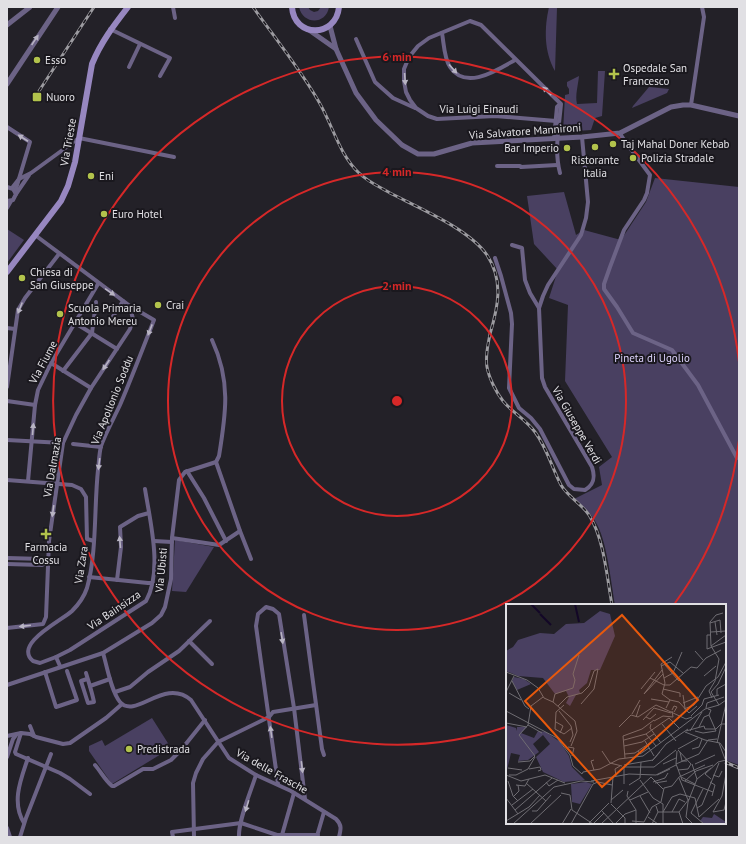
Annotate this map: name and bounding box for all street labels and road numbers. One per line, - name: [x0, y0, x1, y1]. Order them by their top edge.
- street label: Via Luigi Einaudi: [439, 102, 518, 116]
- street label: Via Trieste: [57, 117, 79, 168]
- street label: Via Salvatore Mannironi: [467, 120, 582, 142]
- street label: Via Fiume: [25, 338, 60, 387]
- street label: Via Apollonio Soddu: [87, 353, 136, 448]
- street label: Via Giuseppe Verdi: [549, 383, 605, 466]
- street label: Via Dalmazia: [40, 436, 64, 499]
- street label: Via Zara: [71, 545, 91, 586]
- street label: Via Ubisti: [152, 547, 170, 594]
- street label: Via Bainsizza: [84, 587, 143, 634]
- street label: Via delle Frasche: [233, 745, 311, 797]

